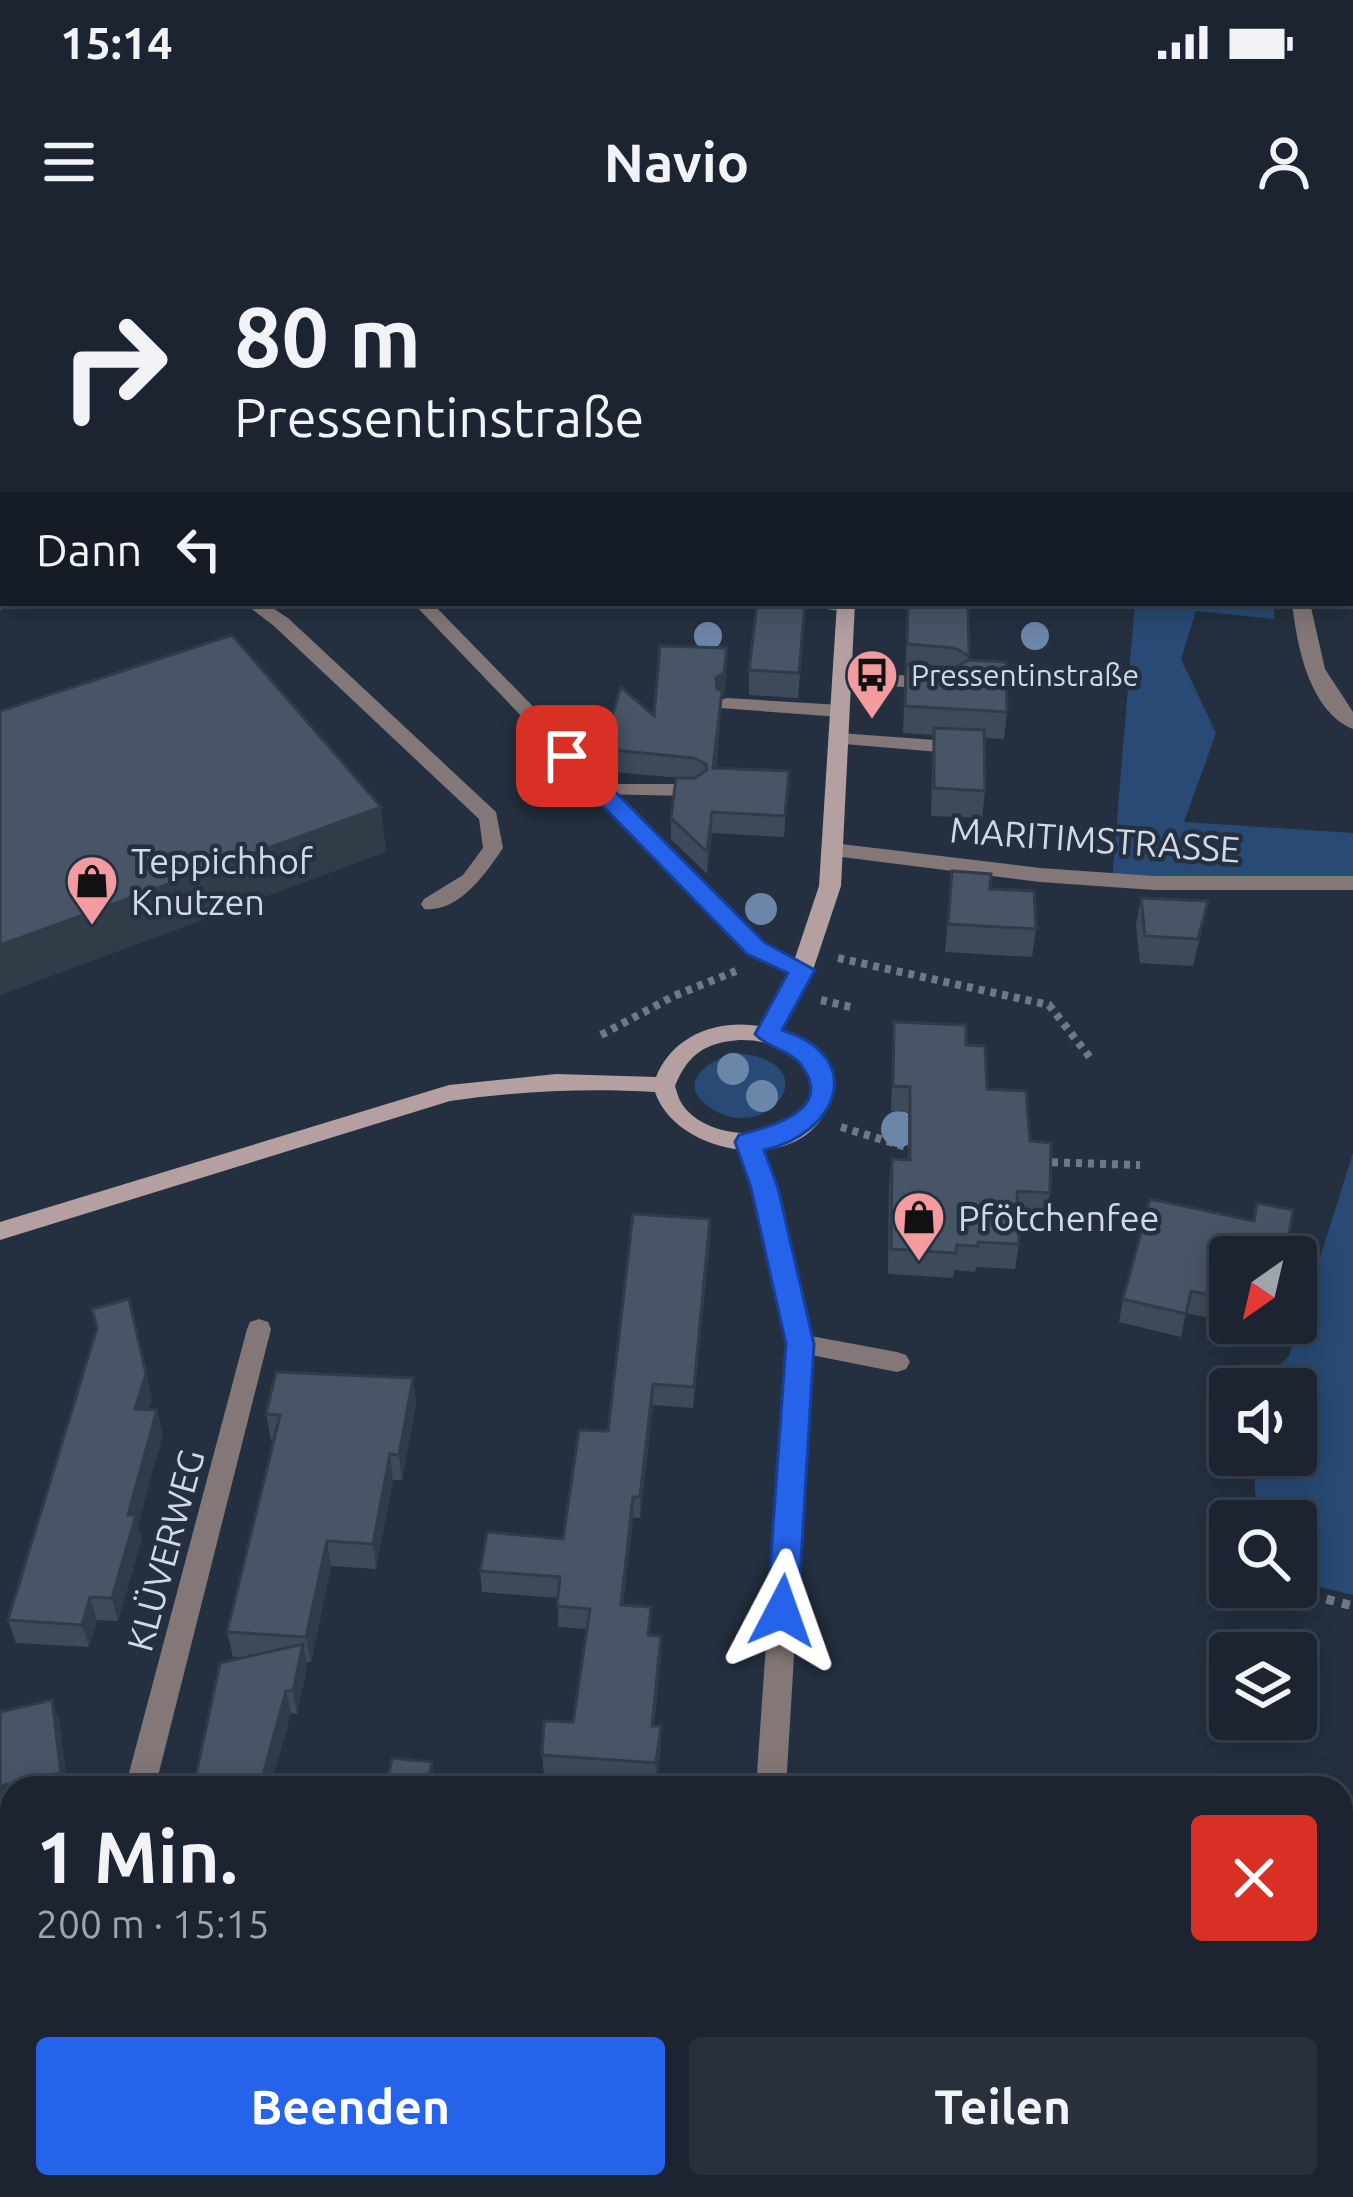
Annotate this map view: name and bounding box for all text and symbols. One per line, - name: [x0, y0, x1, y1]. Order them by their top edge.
- text: 15:14: [60, 17, 173, 68]
- icon: menu: [36, 129, 102, 195]
- icon: person: [1251, 129, 1317, 195]
- text: Navio: [604, 132, 749, 192]
- icon: right: [36, 288, 192, 444]
- text: 80 m: [234, 289, 421, 383]
- text: Pressentinstraße: [234, 387, 644, 447]
- icon: left: [166, 516, 232, 582]
- text: Dann: [36, 524, 142, 575]
- bus stop icon: Pressentinstraße: [844, 647, 900, 721]
- place label: Pressentinstraße: [911, 658, 1139, 692]
- pin: [516, 705, 618, 807]
- icon: arrive: [534, 723, 600, 789]
- street label: MARITIMSTRASSE: [948, 808, 1242, 870]
- place label: Teppichhof Knutzen: [131, 840, 313, 922]
- shop icon: Teppichhof Knutzen: [64, 853, 120, 927]
- shop icon: Pfötchenfee: [891, 1189, 947, 1263]
- place label: Pfötchenfee: [958, 1197, 1160, 1238]
- north arrow: [1209, 1236, 1317, 1344]
- map controls: [1209, 1236, 1317, 1740]
- button: sound: [1209, 1368, 1317, 1476]
- street label: KLÜVERWEG: [118, 1445, 212, 1655]
- button: search: [1209, 1500, 1317, 1608]
- position arrow: [719, 1548, 845, 1674]
- button: layers: [1209, 1632, 1317, 1740]
- button: close: [1191, 1815, 1317, 1941]
- text: 1 Min.: [36, 1816, 238, 1897]
- text: 200 m · 15:15: [36, 1902, 270, 1945]
- button: Beenden: [36, 2037, 665, 2175]
- button: Teilen: [689, 2037, 1317, 2175]

